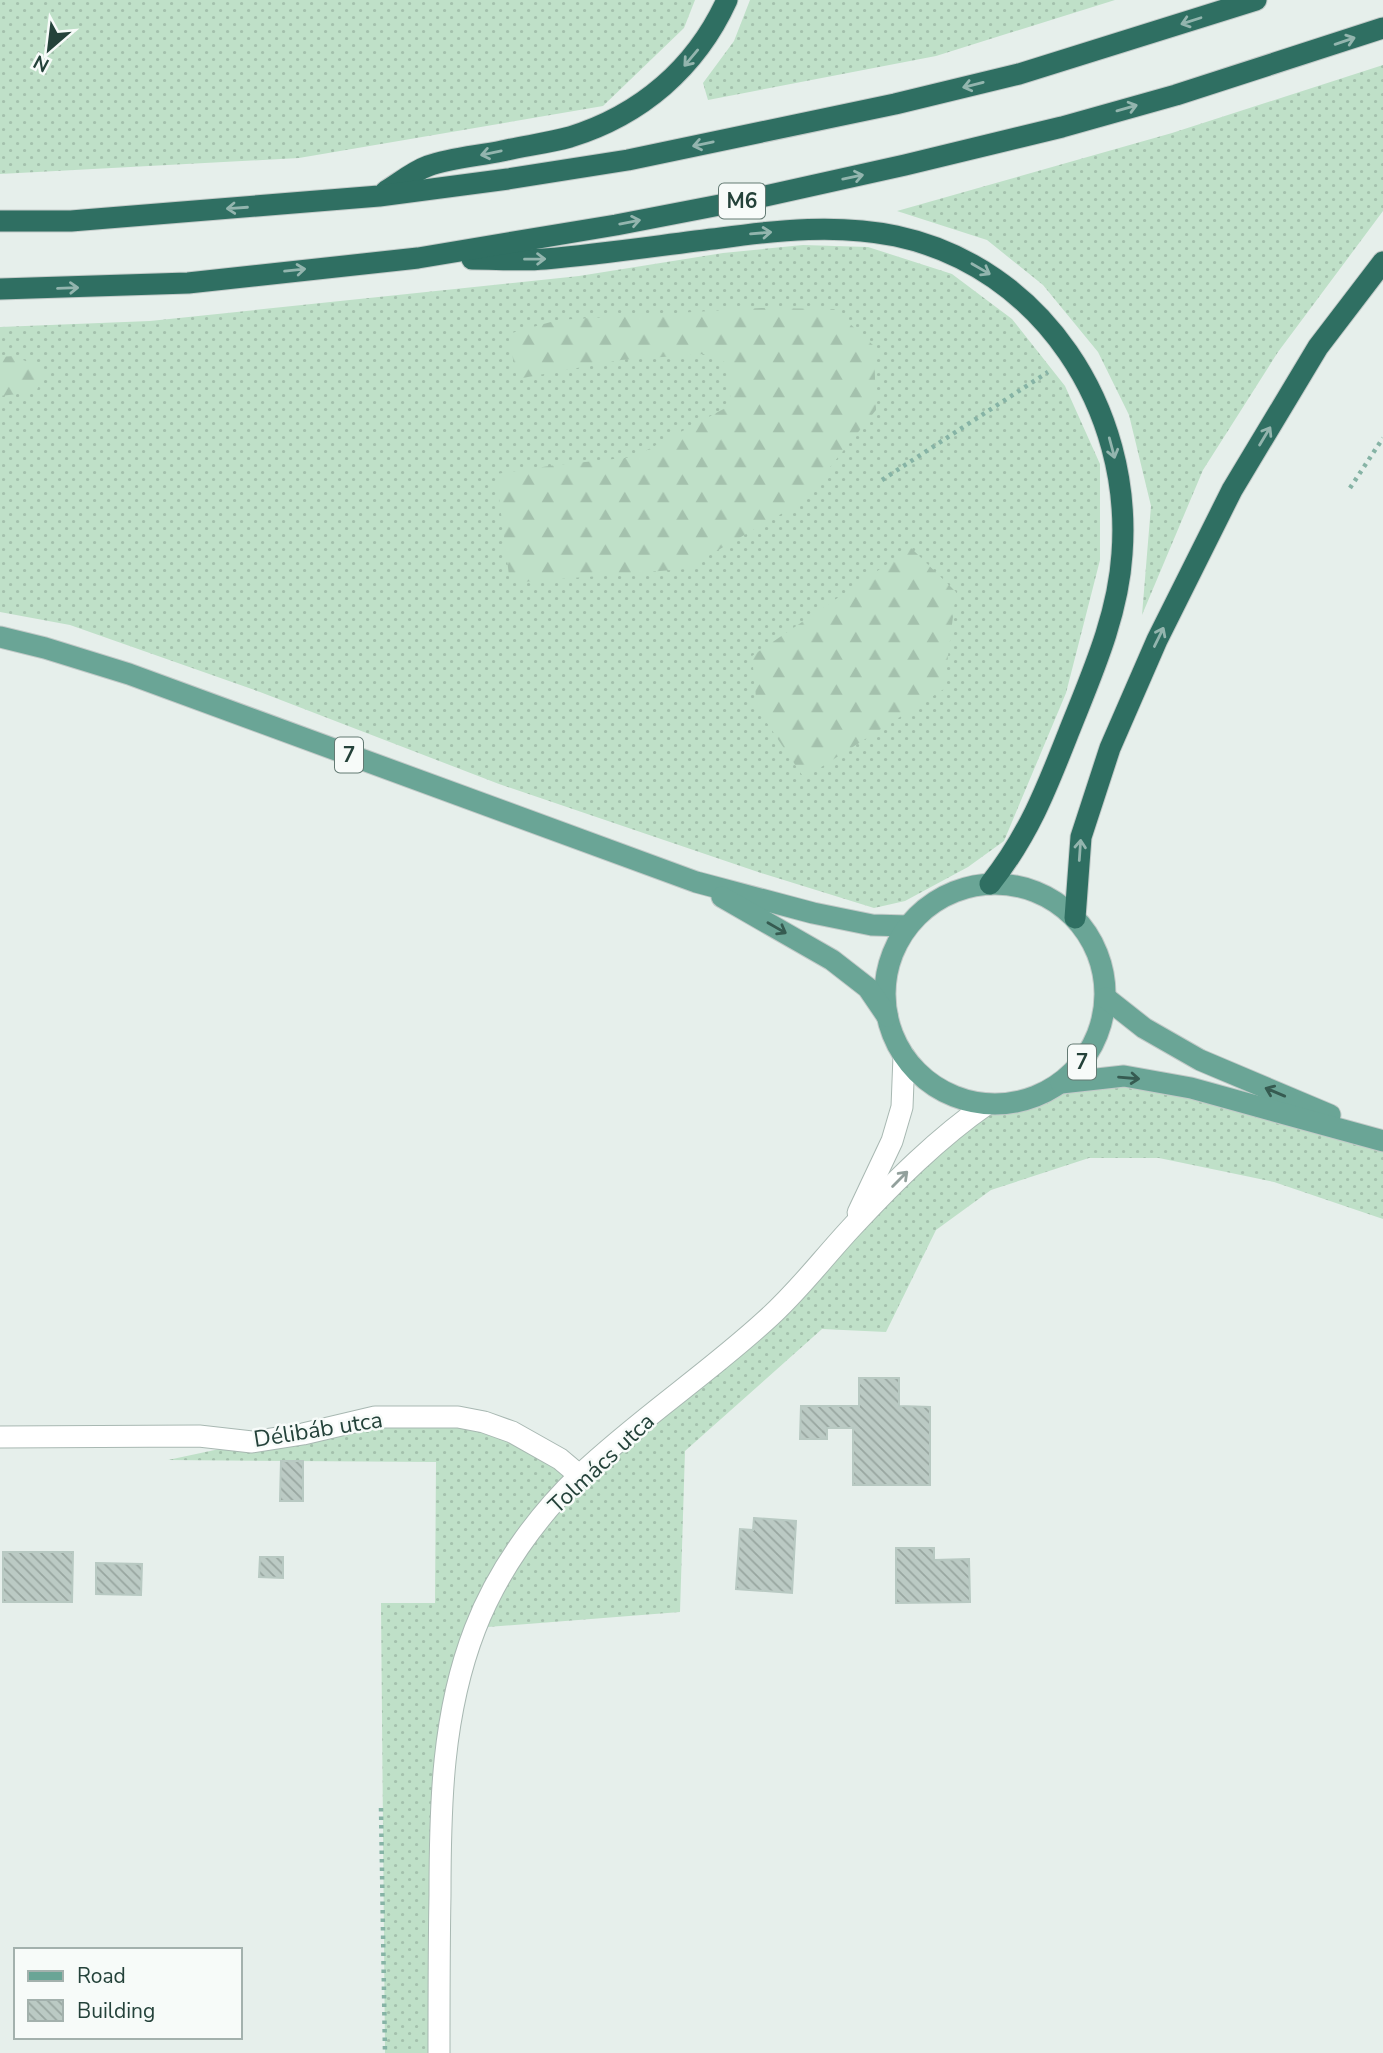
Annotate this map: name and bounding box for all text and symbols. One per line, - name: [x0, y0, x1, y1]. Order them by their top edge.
- north arrow: [14, 14, 84, 84]
- one-way arrow: [1181, 16, 1203, 28]
- one-way arrow: [1333, 34, 1355, 46]
- text: N: [29, 48, 54, 78]
- one-way arrow: [683, 48, 699, 66]
- one-way arrow: [962, 79, 985, 92]
- one-way arrow: [1116, 101, 1138, 114]
- one-way arrow: [692, 138, 715, 151]
- one-way arrow: [480, 147, 503, 161]
- one-way arrow: [841, 169, 864, 183]
- road number: M6: [719, 184, 765, 218]
- one-way arrow: [227, 202, 249, 215]
- one-way arrow: [618, 215, 641, 228]
- one-way arrow: [749, 226, 772, 239]
- one-way arrow: [523, 252, 546, 266]
- one-way arrow: [971, 262, 991, 276]
- one-way arrow: [283, 264, 306, 277]
- one-way arrow: [56, 281, 79, 294]
- one-way arrow: [1258, 426, 1272, 446]
- one-way arrow: [1106, 436, 1119, 459]
- one-way arrow: [1152, 627, 1166, 648]
- road number: 7: [335, 738, 363, 772]
- one-way arrow: [1074, 839, 1087, 861]
- one-way arrow: [766, 921, 786, 935]
- road number: 7: [1068, 1044, 1096, 1080]
- one-way arrow: [1117, 1072, 1140, 1085]
- one-way arrow: [1265, 1085, 1287, 1098]
- one-way arrow: [891, 1171, 908, 1188]
- street label: Délibáb utca: [251, 1404, 385, 1455]
- street label: Tolmács utca: [541, 1406, 661, 1521]
- legend: [14, 1948, 242, 2039]
- text: Road: [77, 1962, 126, 1990]
- text: Building: [77, 1997, 155, 2025]

